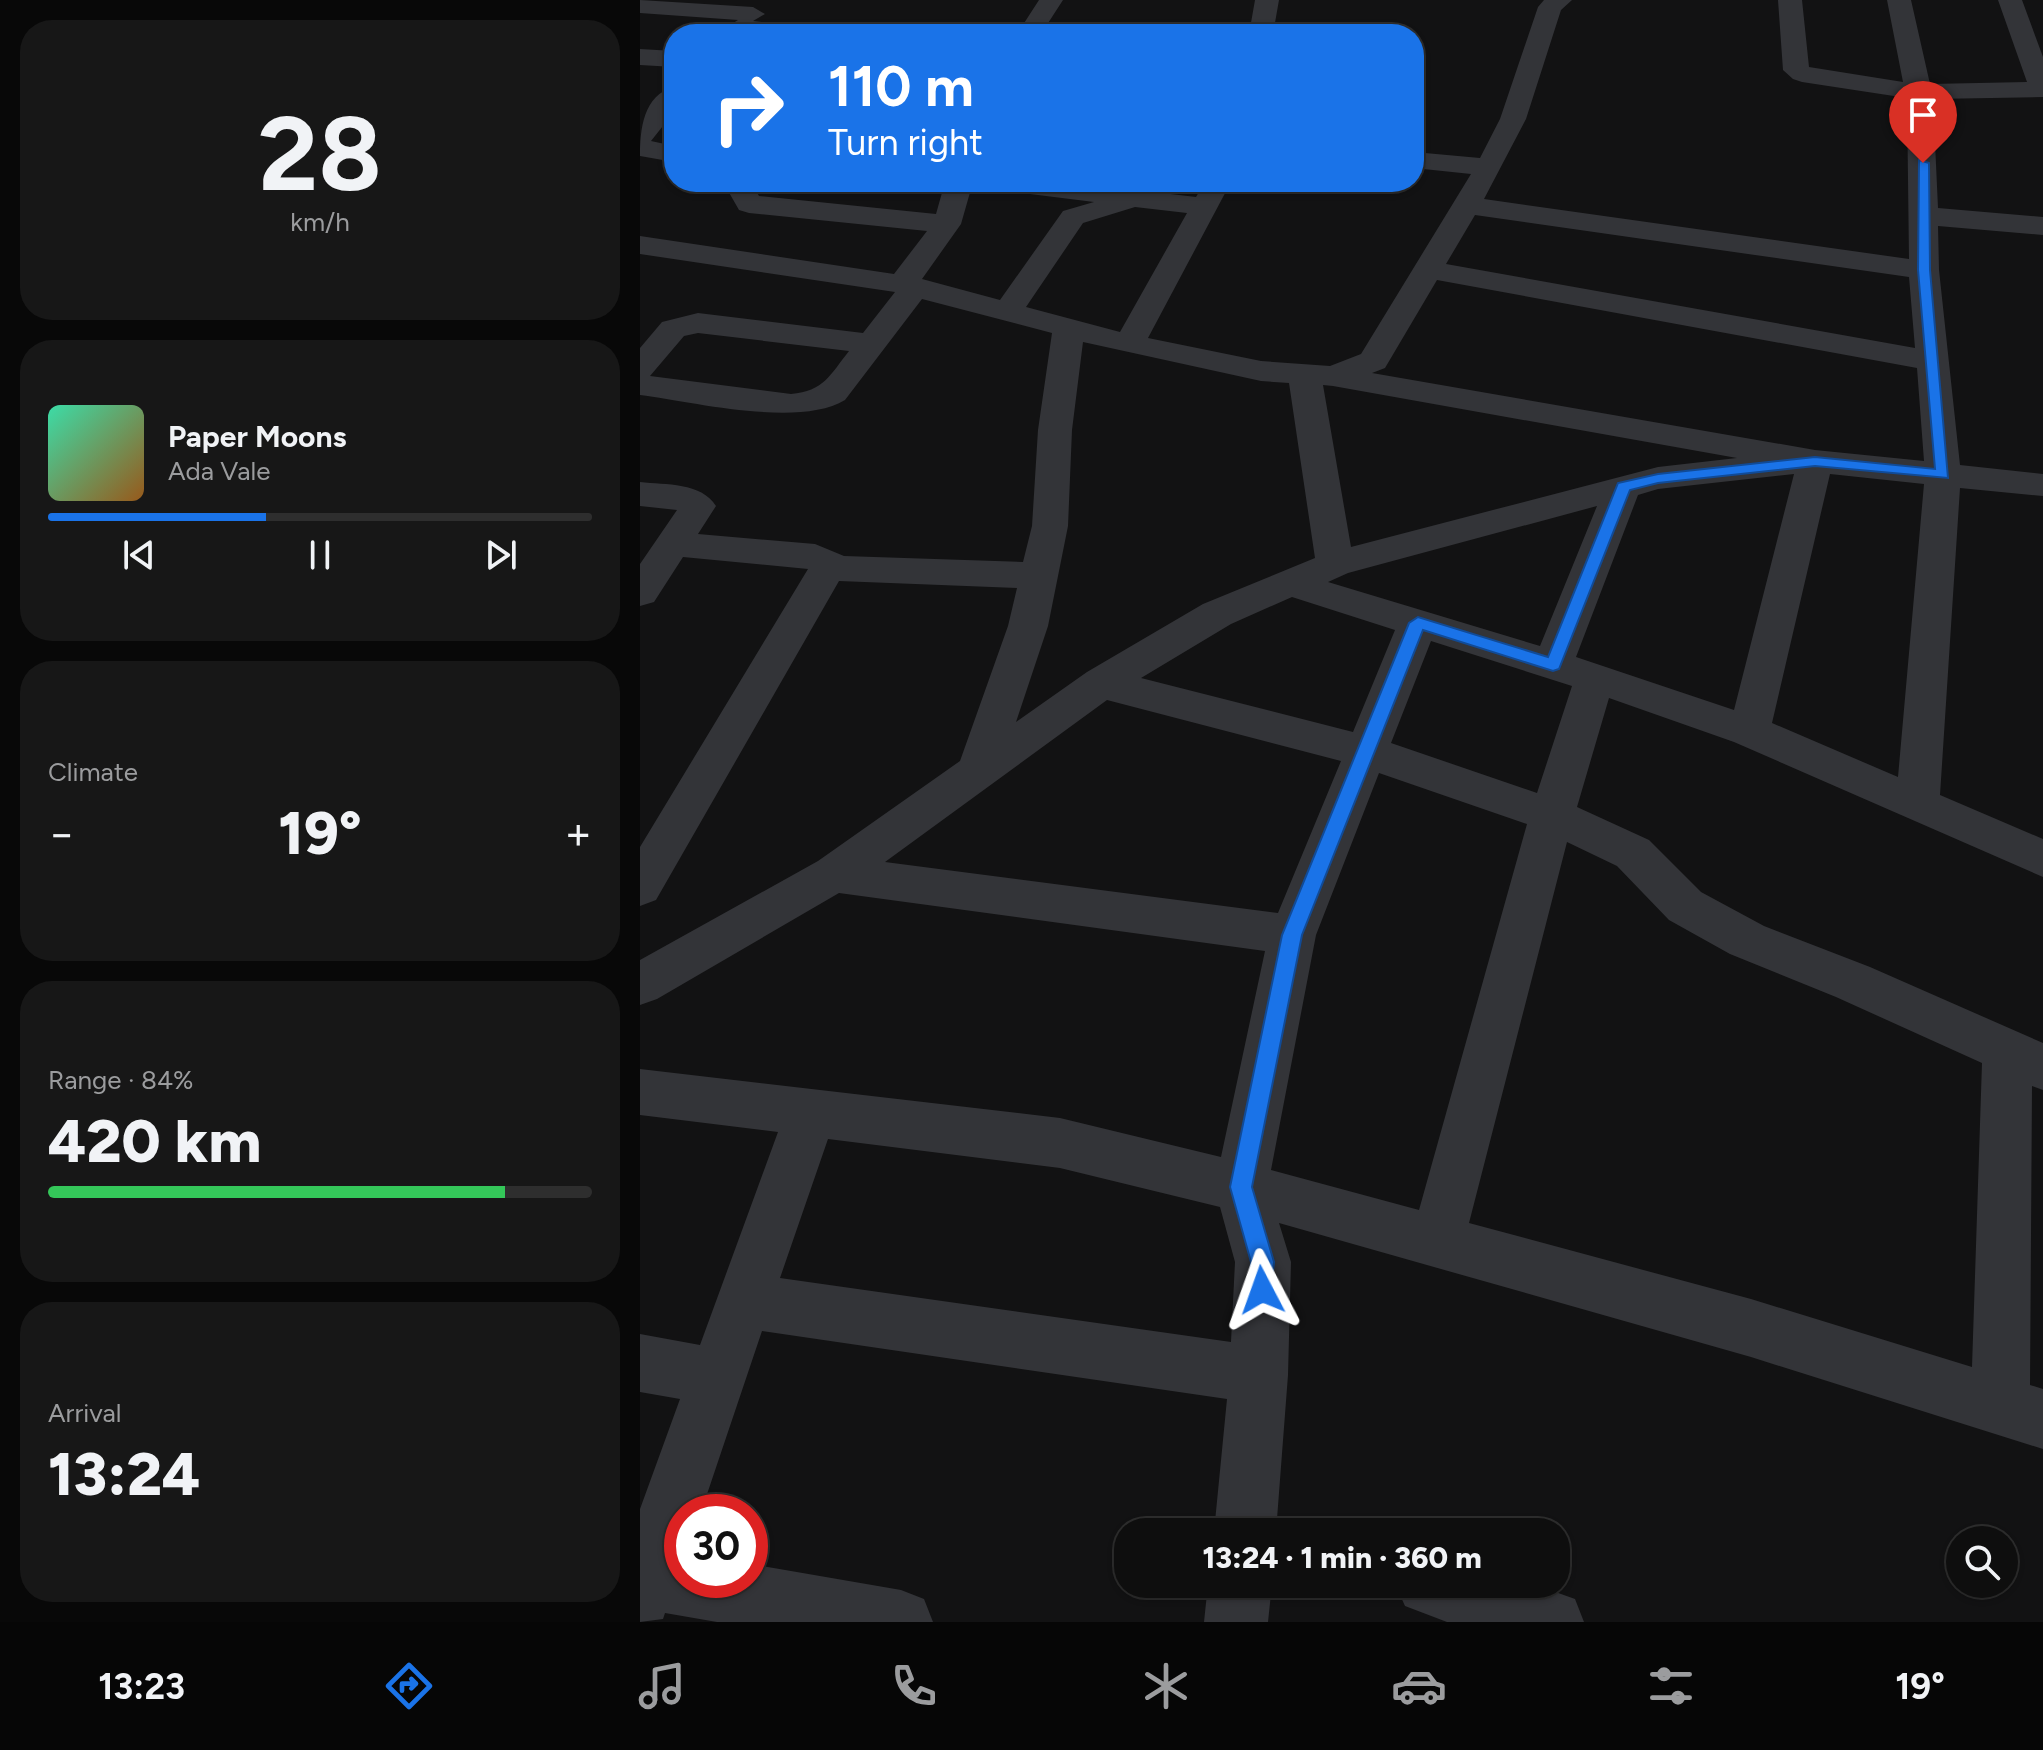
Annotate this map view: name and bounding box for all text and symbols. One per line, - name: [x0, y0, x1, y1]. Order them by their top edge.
- text: 110 m: [828, 53, 974, 120]
- icon: right: [696, 56, 800, 160]
- pin: [1889, 81, 1957, 163]
- text: 28: [258, 91, 382, 216]
- icon: arrive: [1901, 93, 1945, 137]
- text: Turn right: [828, 121, 983, 164]
- text: km/h: [290, 206, 350, 238]
- text: Paper Moons: [168, 418, 347, 455]
- text: Ada Vale: [168, 455, 271, 487]
- icon: previous: [117, 533, 161, 577]
- icon: pause: [298, 533, 342, 577]
- icon: next: [479, 533, 523, 577]
- text: Climate: [48, 756, 138, 788]
- text: 19°: [278, 797, 362, 869]
- text: −: [48, 807, 75, 860]
- text: +: [565, 807, 592, 860]
- text: Range · 84%: [48, 1064, 194, 1096]
- text: 420 km: [48, 1105, 261, 1177]
- position arrow: [1220, 1248, 1304, 1332]
- text: Arrival: [48, 1397, 121, 1429]
- text: 13:24: [48, 1438, 200, 1510]
- speed limit sign: 30: [664, 1494, 768, 1598]
- map controls: [1946, 1526, 2018, 1598]
- button: search: [1946, 1526, 2018, 1598]
- text: 13:24 · 1 min · 360 m: [1202, 1539, 1482, 1576]
- icon: directions: [381, 1658, 437, 1714]
- icon: music: [634, 1658, 690, 1714]
- icon: phone: [886, 1658, 942, 1714]
- icon: climate: [1138, 1658, 1194, 1714]
- icon: car: [1391, 1658, 1447, 1714]
- icon: filters: [1643, 1658, 1699, 1714]
- text: 13:23: [98, 1665, 185, 1708]
- text: 19°: [1895, 1665, 1945, 1708]

